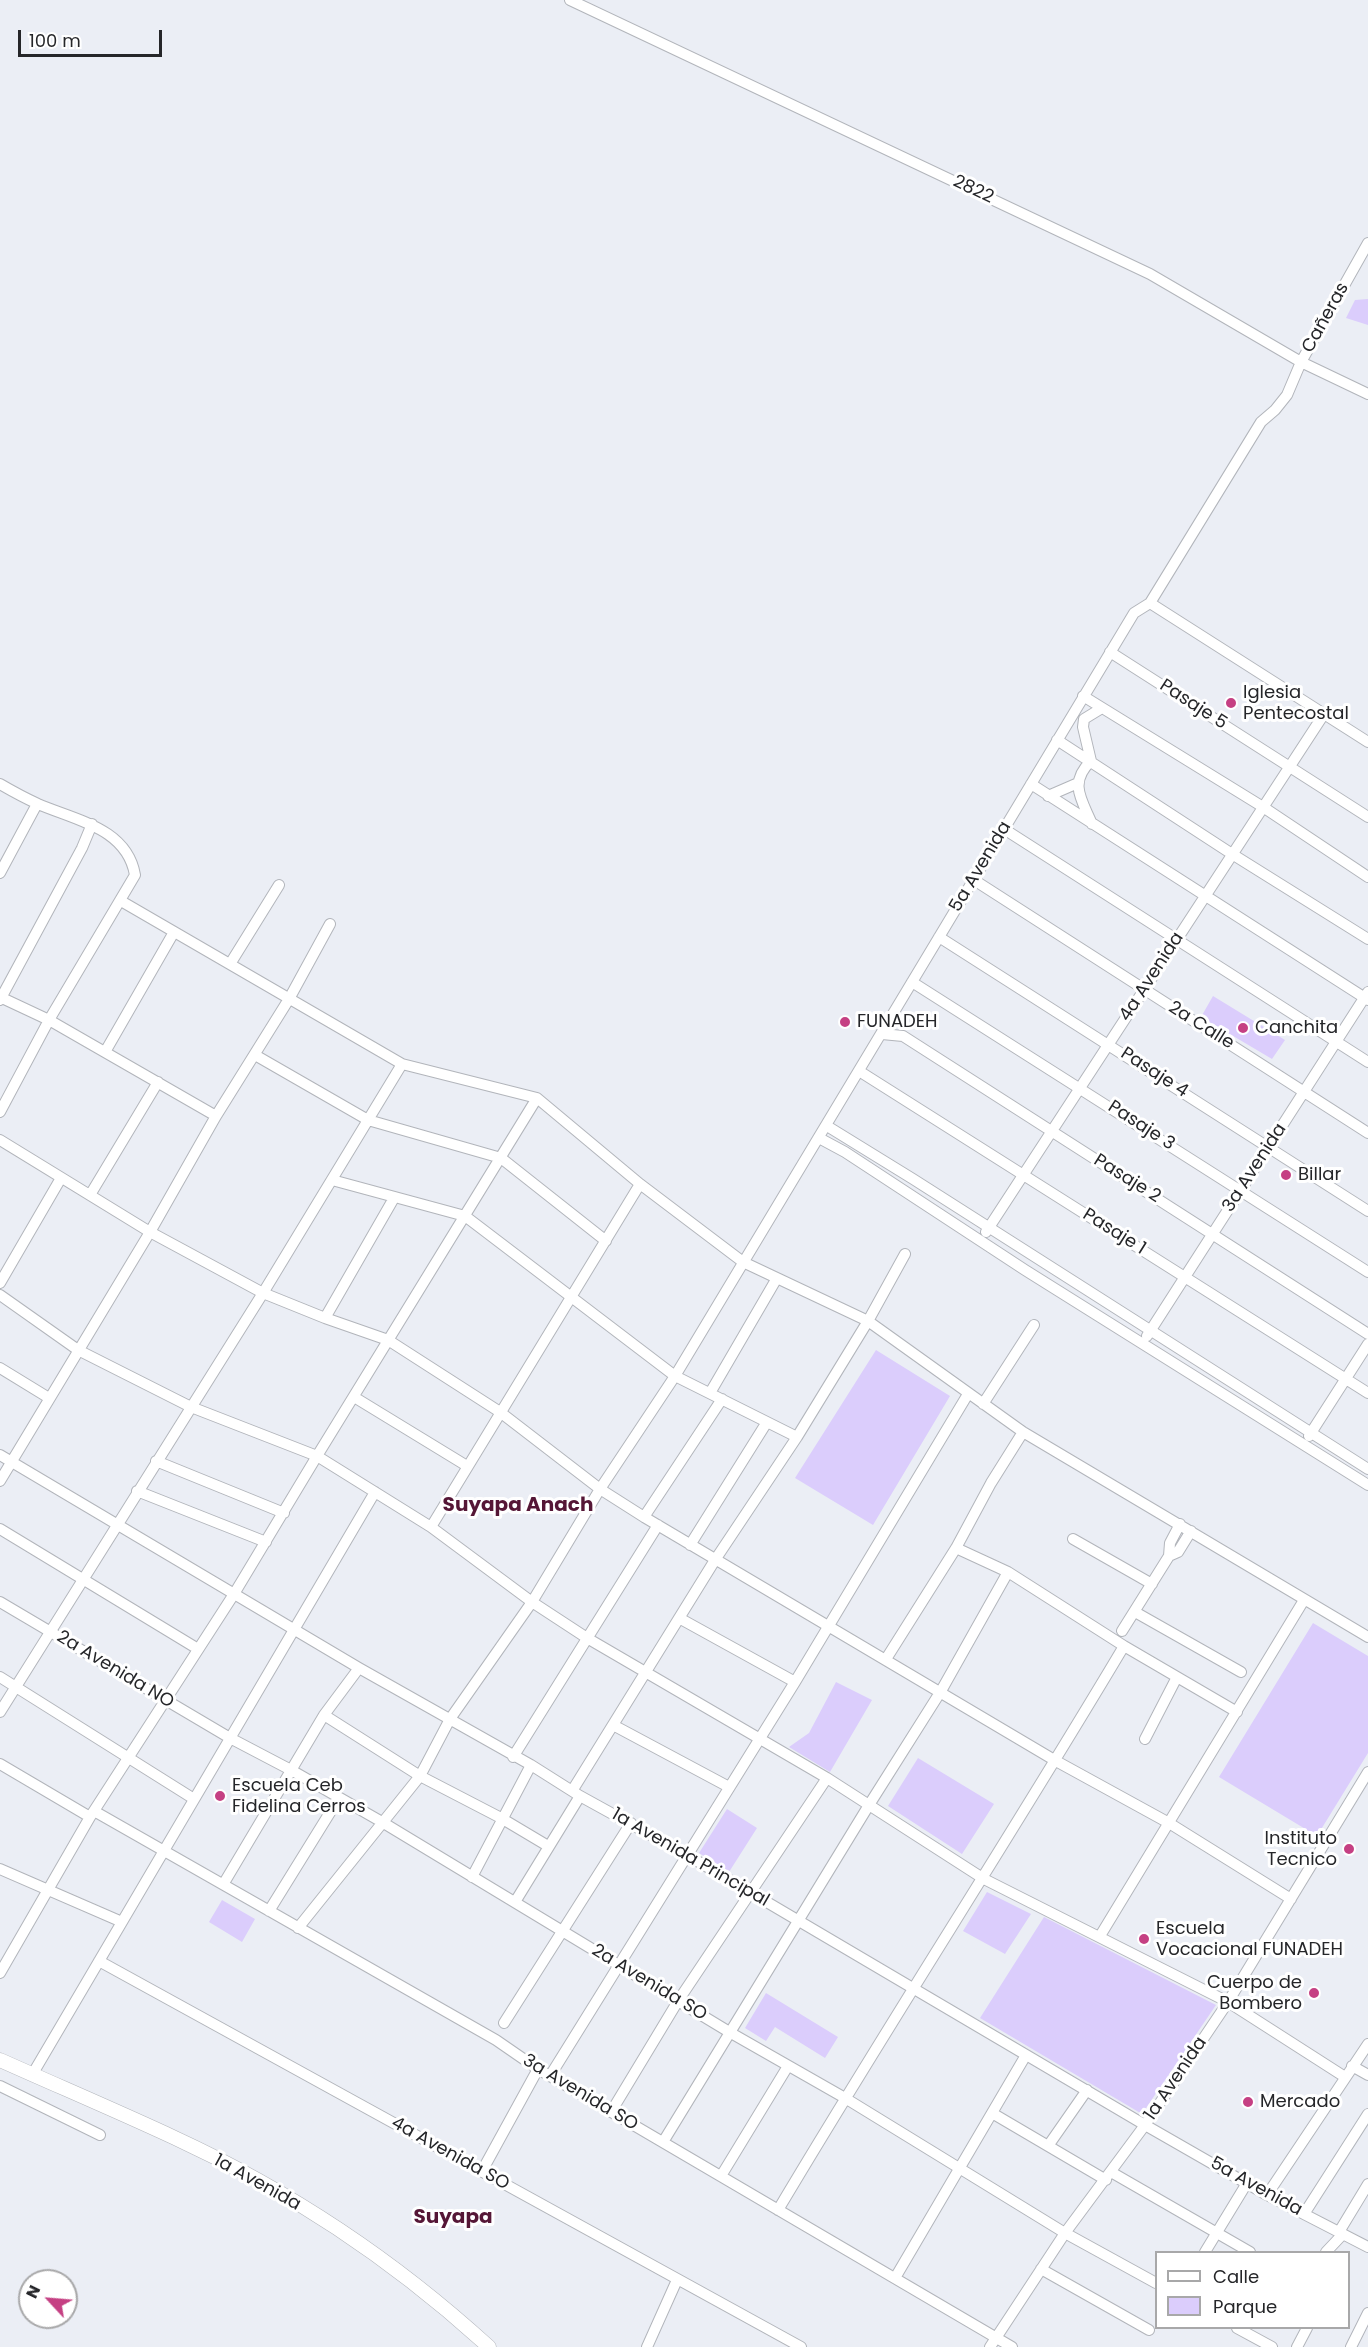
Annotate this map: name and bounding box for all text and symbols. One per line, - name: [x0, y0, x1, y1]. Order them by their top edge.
- scale bar: [21, 18, 165, 56]
- text: 100 m: [29, 28, 81, 53]
- street label: 2822: [949, 171, 997, 209]
- street label: Cañeras: [1298, 279, 1354, 357]
- street label: Pasaje 5: [1155, 675, 1231, 735]
- place label: Iglesia Pentecostal: [1243, 682, 1349, 724]
- marker: Iglesia Pentecostal: [1224, 696, 1238, 710]
- street label: 5a Avenida: [945, 818, 1017, 916]
- street label: 4a Avenida: [1115, 928, 1189, 1026]
- street label: 2a Calle: [1164, 997, 1238, 1055]
- place label: FUNADEH: [857, 1011, 937, 1033]
- marker: FUNADEH: [838, 1015, 852, 1029]
- place label: Canchita: [1255, 1017, 1338, 1039]
- marker: Canchita: [1236, 1021, 1250, 1035]
- street label: Pasaje 4: [1116, 1043, 1192, 1103]
- street label: Pasaje 3: [1104, 1096, 1178, 1156]
- street label: 3a Avenida: [1218, 1120, 1292, 1216]
- street label: Pasaje 2: [1090, 1150, 1164, 1208]
- place label: Billar: [1298, 1164, 1341, 1186]
- marker: Billar: [1279, 1168, 1293, 1182]
- street label: Pasaje 1: [1078, 1204, 1150, 1260]
- district label: Suyapa Anach: [443, 1494, 593, 1518]
- street label: 2a Avenida NO: [53, 1627, 177, 1713]
- place label: Escuela Ceb Fidelina Cerros: [232, 1775, 366, 1818]
- marker: Escuela Ceb Fidelina Cerros: [213, 1789, 227, 1803]
- street label: 1a Avenida Principal: [607, 1804, 773, 1912]
- place label: Instituto Tecnico: [1265, 1828, 1337, 1870]
- marker: Instituto Tecnico: [1342, 1842, 1356, 1856]
- place label: Escuela Vocacional FUNADEH: [1156, 1918, 1343, 1960]
- marker: Escuela Vocacional FUNADEH: [1137, 1932, 1151, 1946]
- street label: 2a Avenida SO: [587, 1940, 711, 2026]
- place label: Cuerpo de Bombero: [1207, 1972, 1302, 2014]
- marker: Cuerpo de Bombero: [1307, 1986, 1321, 2000]
- street label: 1a Avenida: [1140, 2033, 1212, 2125]
- street label: 3a Avenida SO: [518, 2050, 642, 2136]
- place label: Mercado: [1260, 2091, 1340, 2113]
- marker: Mercado: [1241, 2095, 1255, 2109]
- street label: 4a Avenida SO: [387, 2113, 513, 2195]
- street label: 1a Avenida: [210, 2150, 304, 2216]
- street label: 5a Avenida: [1206, 2153, 1306, 2221]
- district label: Suyapa: [413, 2206, 493, 2230]
- legend: [1155, 2251, 1350, 2329]
- text: Calle: [1213, 2264, 1259, 2289]
- north arrow: [18, 2269, 78, 2329]
- text: N: [20, 2281, 46, 2302]
- text: Parque: [1213, 2294, 1277, 2319]

